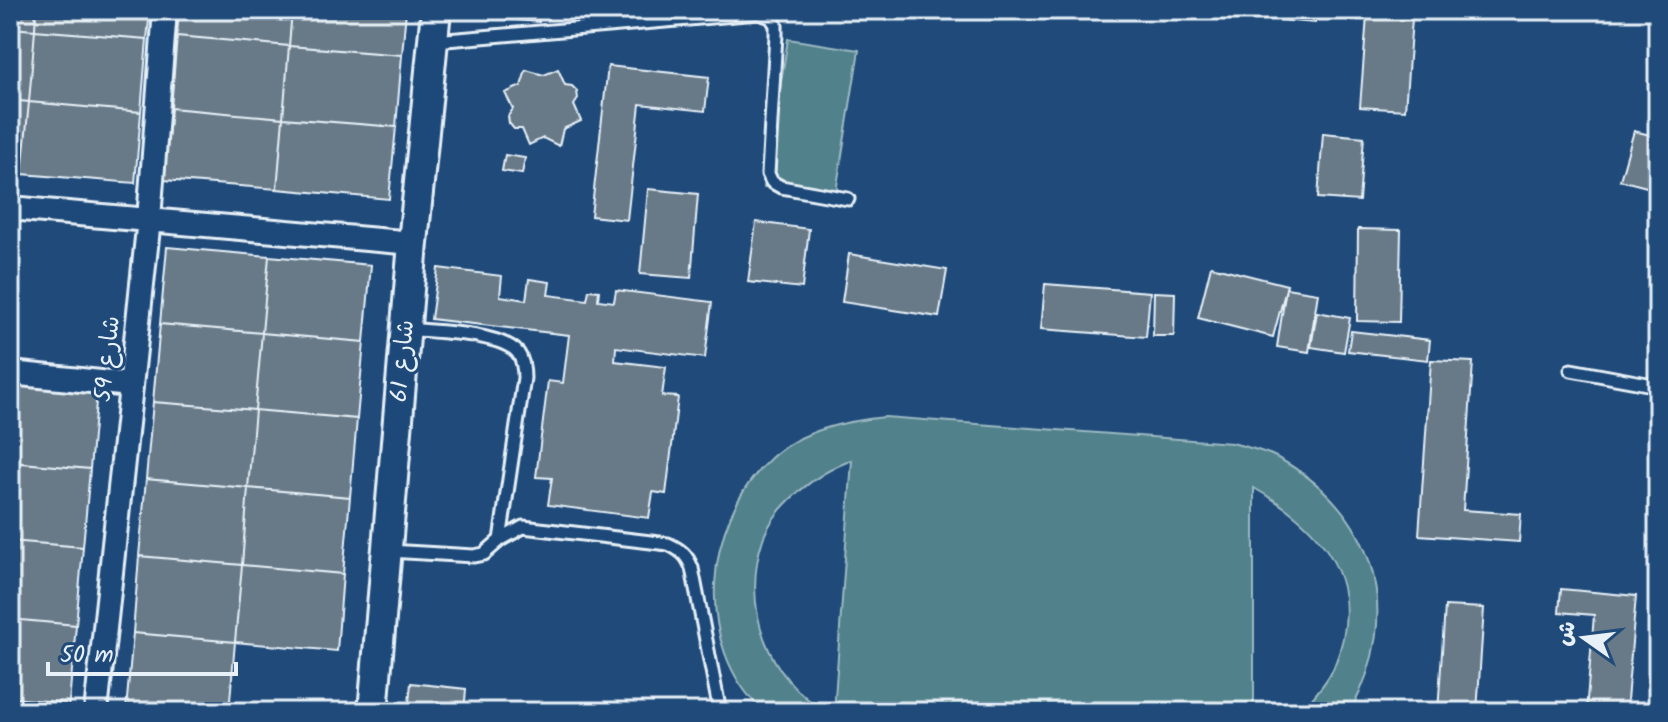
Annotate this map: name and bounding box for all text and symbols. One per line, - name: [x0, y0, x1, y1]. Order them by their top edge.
- street label: شارع 59: [84, 314, 132, 404]
- street label: شارع 61: [380, 318, 426, 404]
- north arrow: [1544, 598, 1624, 678]
- text: ش: [1547, 618, 1587, 650]
- scale bar: [48, 626, 236, 676]
- text: 50 m: [60, 636, 114, 675]

